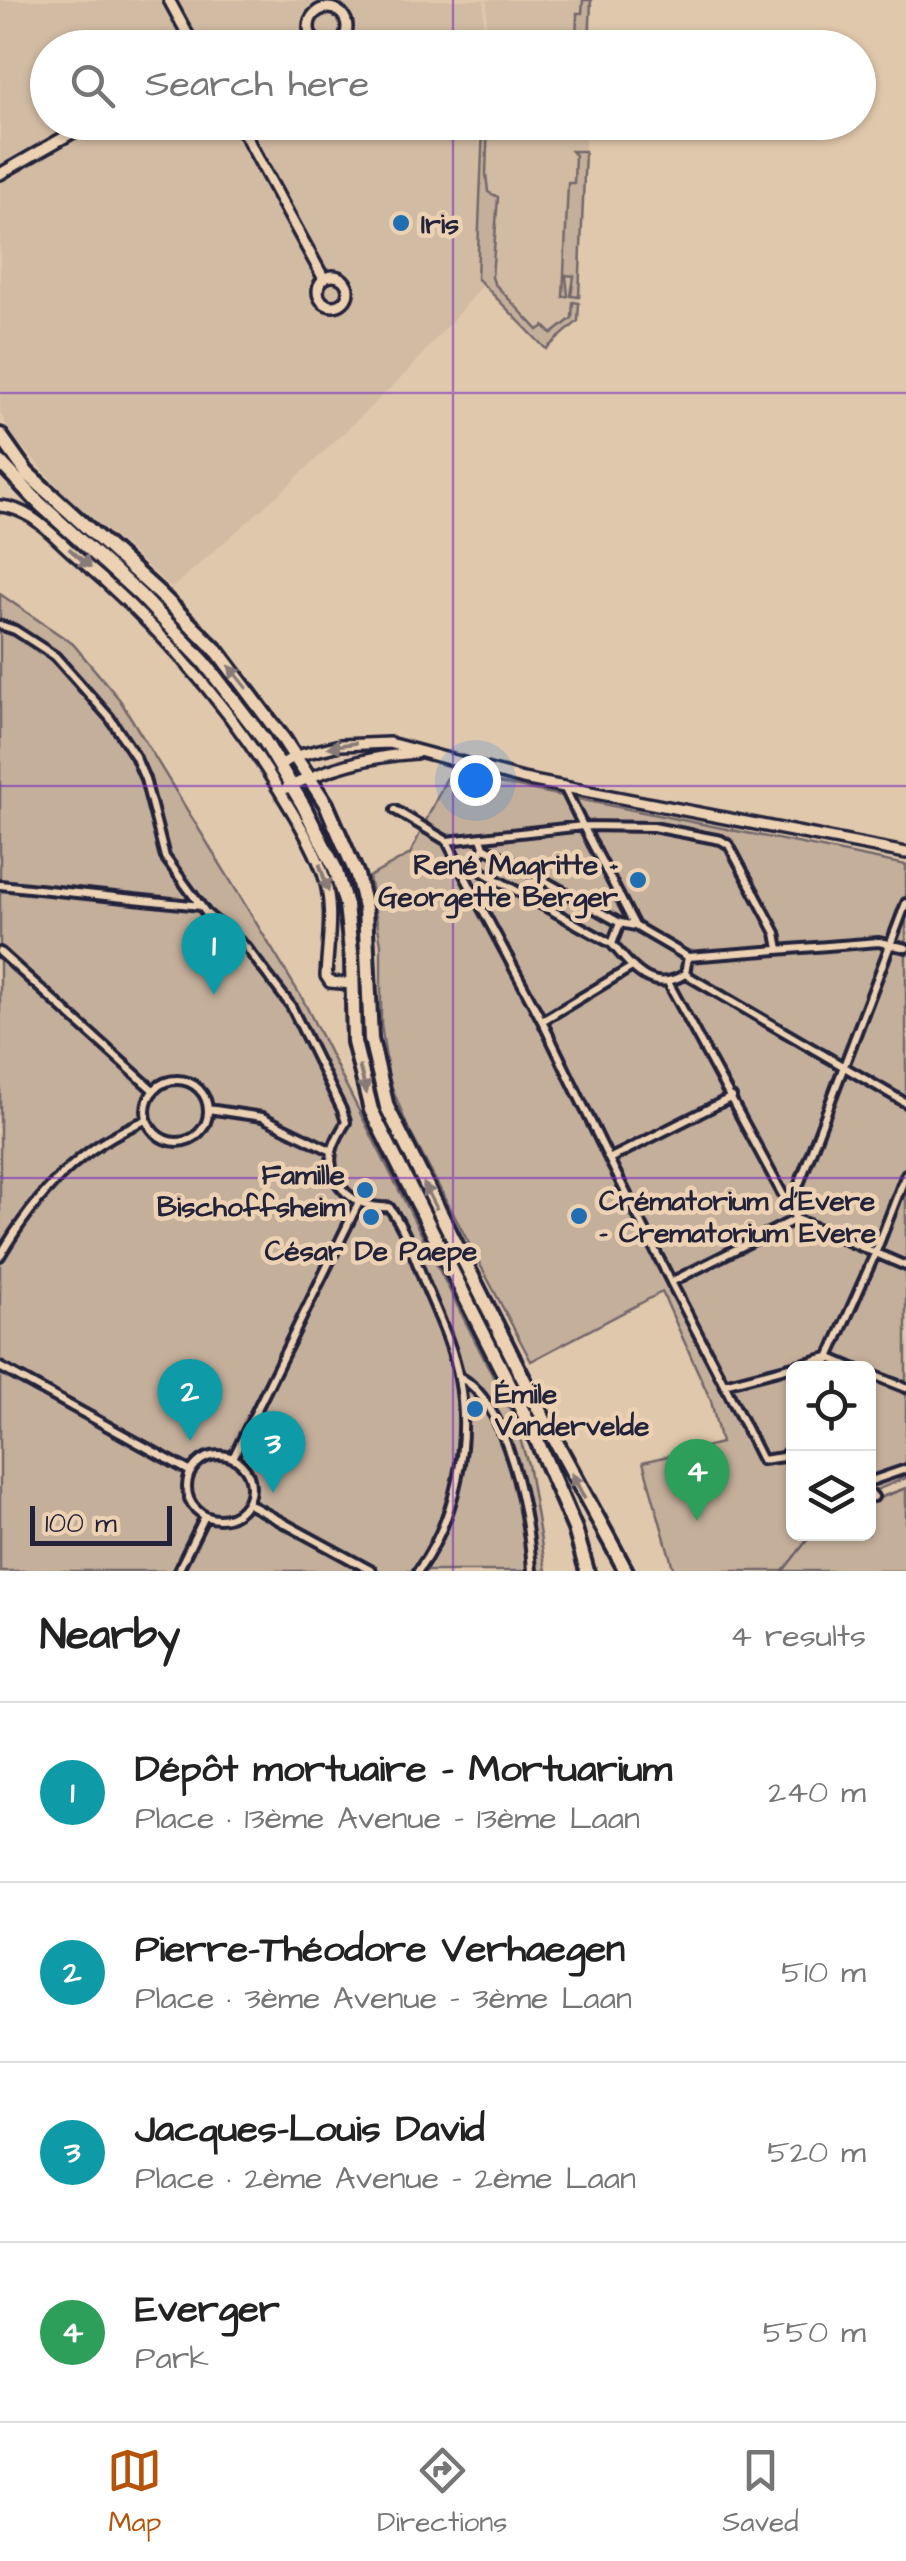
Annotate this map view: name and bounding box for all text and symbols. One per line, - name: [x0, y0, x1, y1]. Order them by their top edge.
- search box: [30, 30, 876, 140]
- icon: search: [65, 58, 120, 113]
- text: Search here: [145, 59, 369, 111]
- place label: Iris: [421, 205, 459, 244]
- marker: Iris: [390, 212, 412, 234]
- one-way arrow: [67, 547, 92, 569]
- one-way arrow: [228, 665, 249, 690]
- one-way arrow: [325, 738, 357, 754]
- your location: [450, 755, 501, 806]
- place label: René Magritte - Georgette Berger: [378, 846, 619, 919]
- one-way arrow: [317, 864, 332, 894]
- marker: René Magritte - Georgette Berger: [627, 869, 649, 891]
- pin: 1: [182, 912, 246, 995]
- one-way arrow: [355, 1065, 371, 1096]
- place label: Famille Bischoffsheim: [157, 1156, 346, 1227]
- marker: Famille Bischoffsheim: [354, 1179, 376, 1201]
- one-way arrow: [422, 1182, 439, 1211]
- place label: Crématorium d’Evere - Crematorium Evere: [599, 1182, 876, 1253]
- marker: Crématorium d’Evere - Crematorium Evere: [568, 1205, 590, 1227]
- marker: César De Paepe: [360, 1206, 382, 1228]
- place label: César De Paepe: [265, 1232, 477, 1272]
- pin: 2: [158, 1358, 222, 1441]
- map controls: [786, 1361, 876, 1541]
- button: locate: [786, 1361, 876, 1451]
- place label: Émile Vandervelde: [494, 1375, 649, 1446]
- marker: Émile Vandervelde: [464, 1398, 486, 1420]
- pin: 3: [240, 1410, 306, 1493]
- pin: 4: [664, 1438, 730, 1521]
- button: layers: [786, 1451, 876, 1541]
- one-way arrow: [570, 1471, 587, 1500]
- scale bar: [30, 1501, 172, 1546]
- text: 100 m: [45, 1504, 117, 1543]
- text: Nearby: [40, 1607, 180, 1665]
- text: 4 results: [730, 1614, 866, 1659]
- text: Dépôt mortuaire - Mortuarium: [135, 1744, 672, 1796]
- text: 1: [70, 1770, 75, 1815]
- text: 240 m: [768, 1770, 866, 1815]
- text: Place · 13ème Avenue - 13ème Laan: [135, 1796, 640, 1841]
- text: Pierre-Théodore Verhaegen: [135, 1924, 625, 1976]
- text: 2: [63, 1950, 82, 1995]
- text: 510 m: [781, 1950, 866, 1995]
- text: Place · 3ème Avenue - 3ème Laan: [135, 1976, 632, 2021]
- text: Jacques-Louis David: [135, 2104, 485, 2156]
- text: 3: [64, 2130, 81, 2175]
- text: 520 m: [767, 2130, 866, 2175]
- text: Place · 2ème Avenue - 2ème Laan: [135, 2156, 636, 2201]
- text: Everger: [135, 2284, 280, 2336]
- text: 4: [62, 2310, 83, 2355]
- text: 550 m: [763, 2310, 866, 2355]
- text: Park: [135, 2336, 209, 2381]
- tab: Map: [107, 2443, 162, 2542]
- tab: Directions: [377, 2443, 507, 2542]
- tab: Saved: [722, 2443, 799, 2542]

